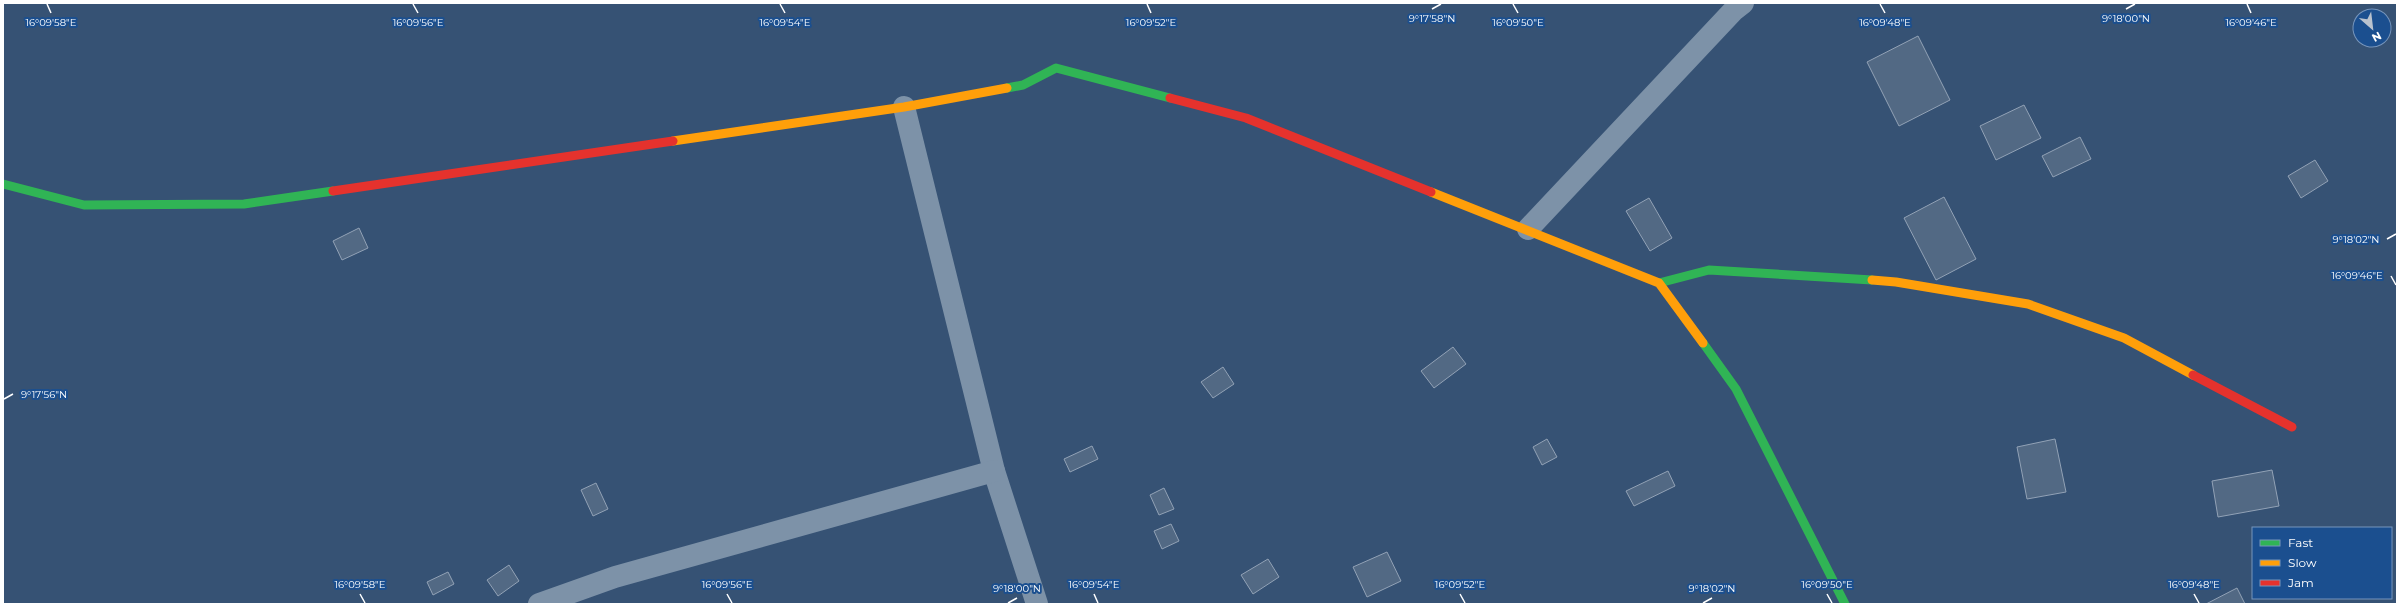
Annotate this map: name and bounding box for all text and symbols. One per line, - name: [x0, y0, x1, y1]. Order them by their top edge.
- north arrow: [2352, 8, 2392, 48]
- text: 9°17'58"N: [1409, 12, 1455, 25]
- text: 9°18'00"N: [2102, 12, 2150, 25]
- text: 16°09'58"E: [25, 16, 77, 29]
- text: 16°09'56"E: [393, 16, 444, 29]
- text: 16°09'54"E: [760, 16, 811, 29]
- text: 16°09'52"E: [1126, 16, 1176, 29]
- text: 16°09'50"E: [1492, 16, 1544, 29]
- text: 16°09'48"E: [1859, 16, 1911, 29]
- text: 16°09'46"E: [2225, 16, 2277, 29]
- text: N: [2369, 29, 2384, 45]
- text: 9°18'02"N: [2333, 233, 2380, 246]
- text: 16°09'46"E: [2331, 269, 2383, 282]
- text: 9°17'56"N: [21, 388, 67, 401]
- legend: [2252, 527, 2392, 599]
- text: Fast: [2288, 535, 2313, 550]
- text: Slow: [2288, 555, 2317, 570]
- text: Jam: [2287, 575, 2314, 590]
- text: 16°09'58"E: [334, 578, 386, 591]
- text: 16°09'56"E: [702, 578, 753, 591]
- text: 16°09'54"E: [1069, 578, 1120, 591]
- text: 16°09'52"E: [1435, 578, 1485, 591]
- text: 16°09'50"E: [1801, 578, 1853, 591]
- text: 16°09'48"E: [2168, 578, 2220, 591]
- text: 9°18'00"N: [993, 582, 1041, 595]
- text: 9°18'02"N: [1689, 582, 1736, 595]

